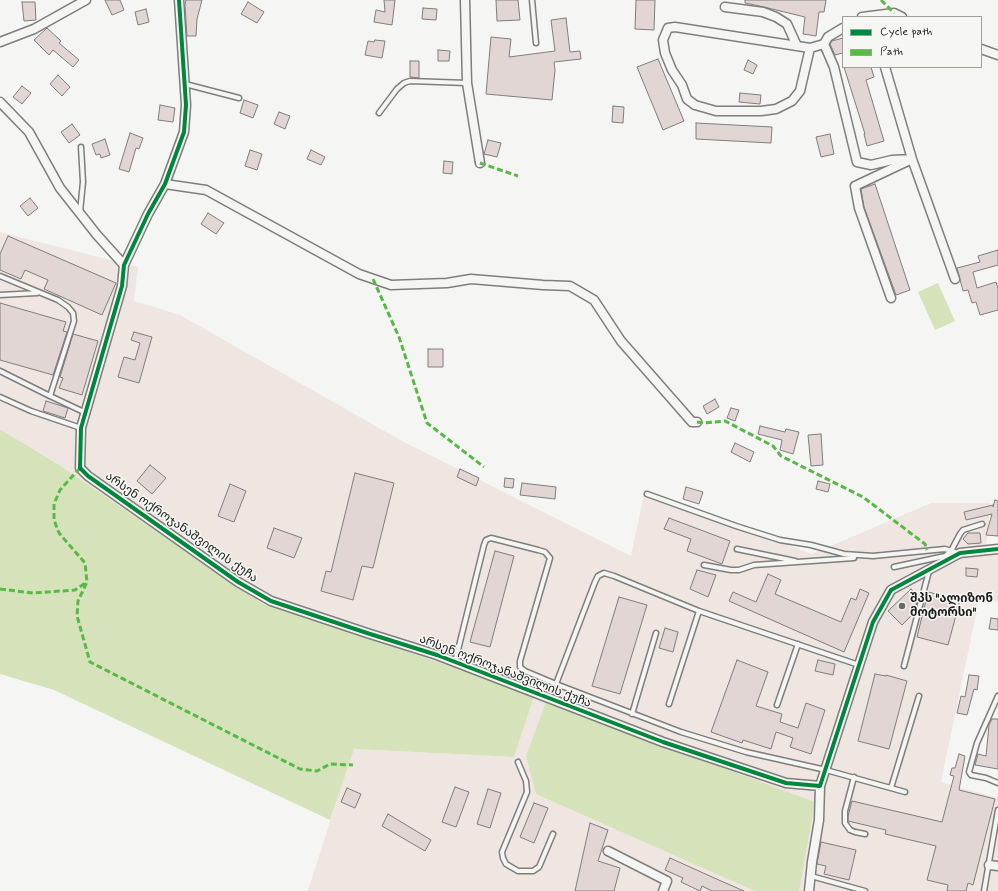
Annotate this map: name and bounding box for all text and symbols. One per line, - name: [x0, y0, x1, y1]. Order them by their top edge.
- legend: [842, 16, 982, 68]
- text: Cycle path: [880, 24, 932, 40]
- text: Path: [880, 44, 903, 60]
- street label: არსენ ოქროჯანაშვილის ქუჩა: [102, 470, 260, 586]
- place label: შპს "ალიზონ მოტორსი": [910, 592, 993, 620]
- marker: შპს "ალიზონ მოტორსი": [897, 601, 907, 611]
- street label: არსენ ოქროჯანაშვილის ქუჩა: [417, 633, 593, 711]

